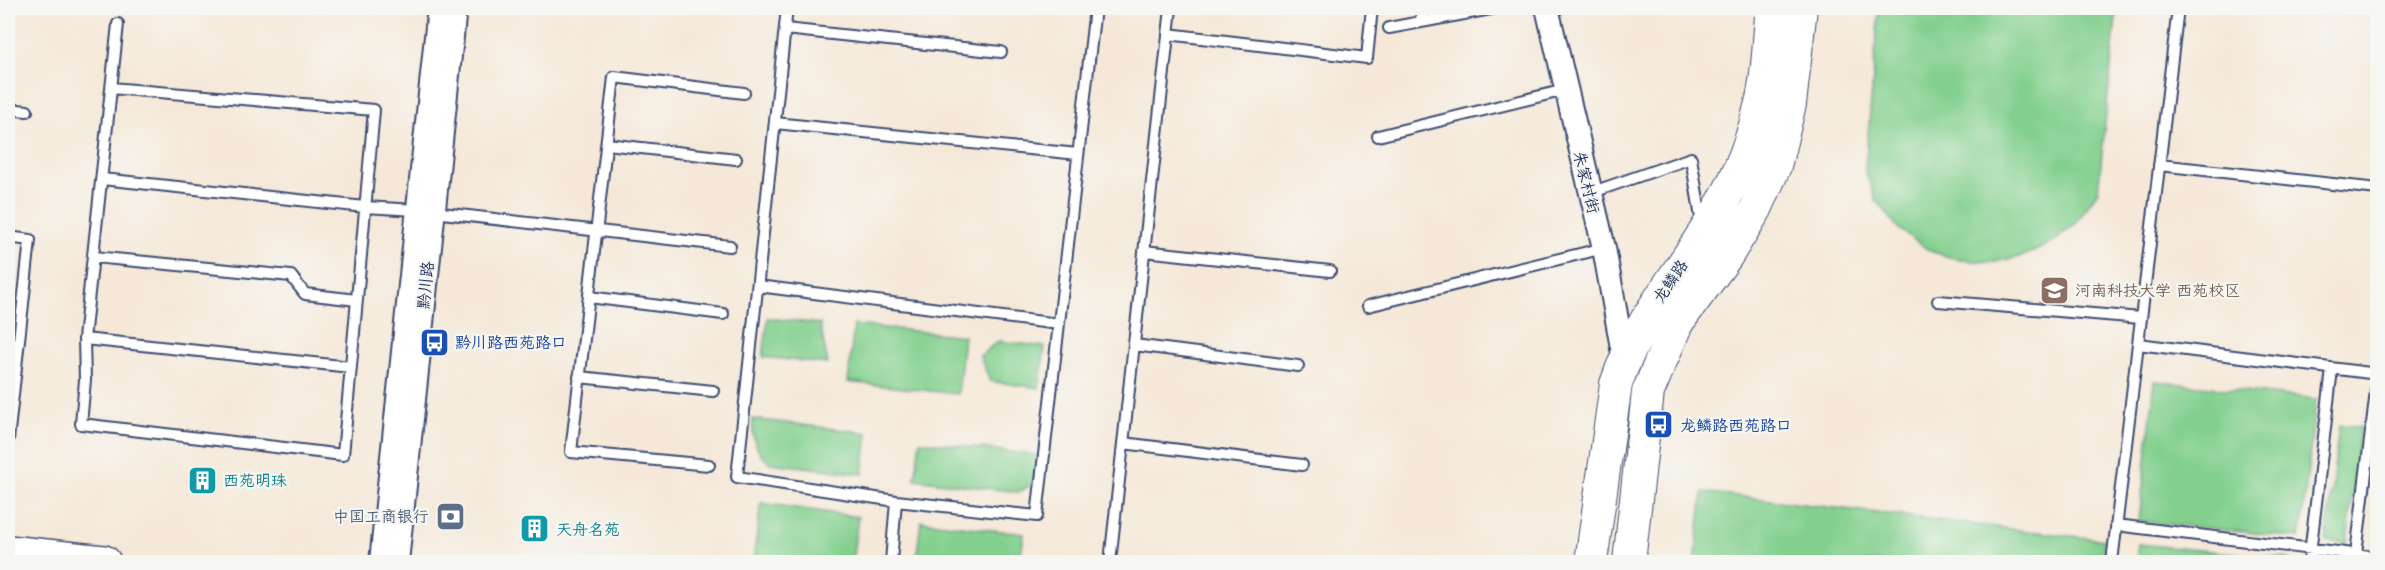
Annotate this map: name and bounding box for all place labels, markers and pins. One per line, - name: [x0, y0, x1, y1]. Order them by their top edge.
- school or university icon: 河南科技大学 西苑校区: [2038, 274, 2070, 306]
- place label: 河南科技大学 西苑校区: [2075, 277, 2240, 301]
- bus stop icon: 黔川路西苑路口: [418, 326, 450, 358]
- place label: 黔川路西苑路口: [455, 329, 567, 353]
- bus stop icon: 龙鳞路西苑路口: [1643, 409, 1675, 441]
- place label: 龙鳞路西苑路口: [1680, 412, 1792, 436]
- building icon: 西苑明珠: [186, 464, 218, 496]
- place label: 西苑明珠: [223, 467, 287, 491]
- bank icon: 中国工商银行: [434, 500, 466, 532]
- place label: 中国工商银行: [333, 503, 429, 527]
- building icon: 天舟名苑: [519, 513, 551, 545]
- place label: 天舟名苑: [556, 516, 620, 540]

